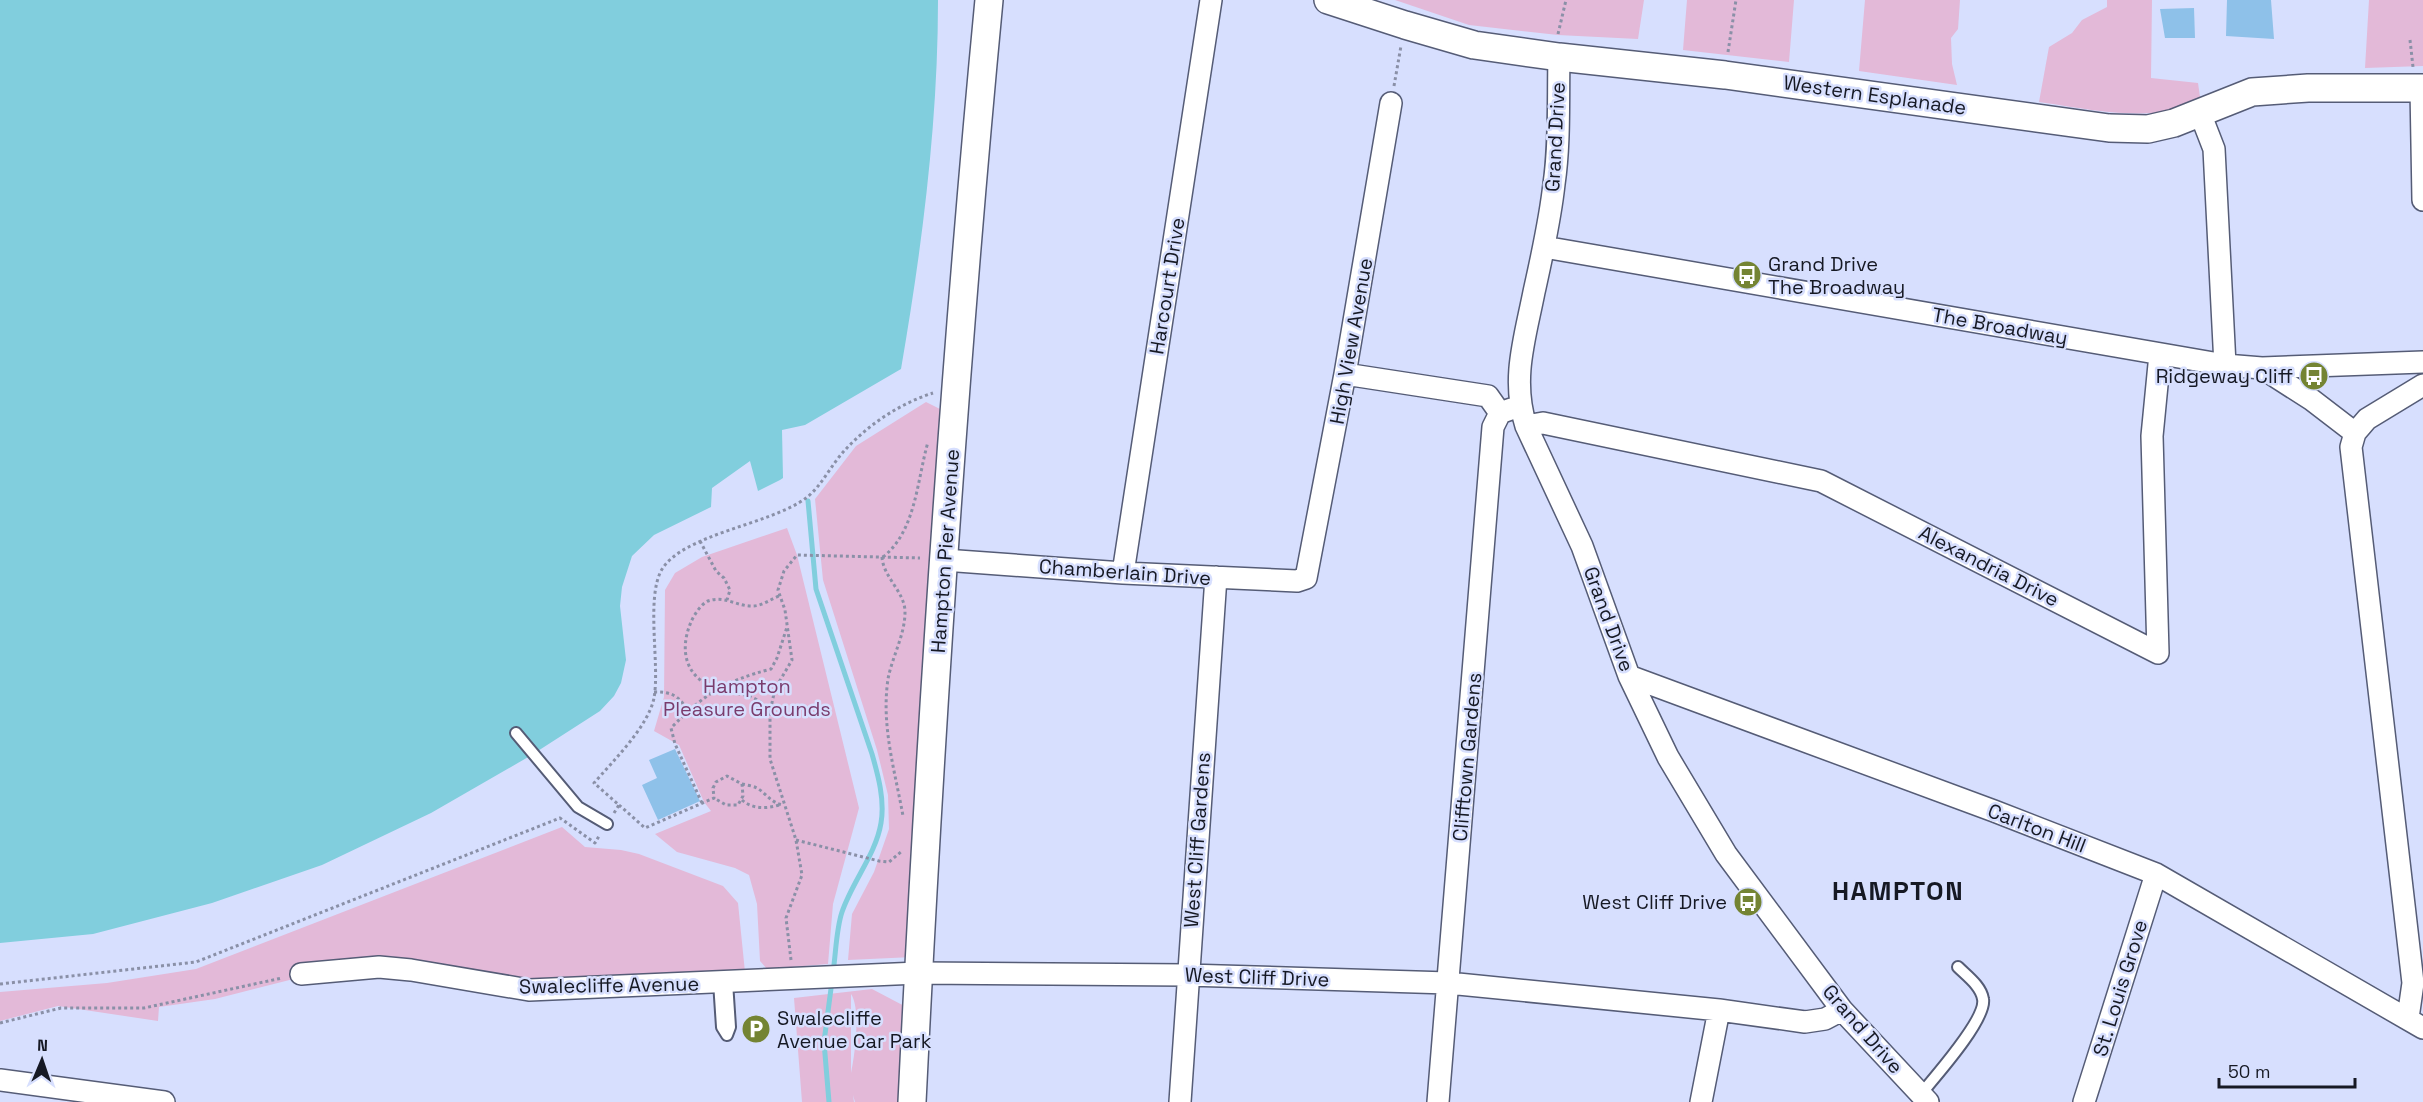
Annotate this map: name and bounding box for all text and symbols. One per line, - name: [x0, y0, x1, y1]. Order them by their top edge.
- street label: Western Esplanade: [1782, 69, 1968, 121]
- street label: Grand Drive: [1539, 81, 1571, 193]
- street label: Harcourt Drive: [1143, 216, 1191, 356]
- place label: Grand Drive The Broadway: [1768, 251, 1905, 300]
- street label: High View Avenue: [1324, 256, 1378, 426]
- bus stop icon: Grand Drive The Broadway: [1731, 259, 1763, 291]
- street label: The Broadway: [1930, 301, 2070, 351]
- bus stop icon: Ridgeway Cliff: [2298, 360, 2330, 392]
- place label: Ridgeway Cliff: [2156, 363, 2293, 389]
- street label: Hampton Pier Avenue: [925, 448, 965, 654]
- street label: Alexandria Drive: [1915, 519, 2063, 613]
- street label: Chamberlain Drive: [1038, 553, 1212, 591]
- street label: Grand Drive: [1578, 563, 1640, 675]
- street label: Clifftown Gardens: [1447, 672, 1487, 842]
- park label: Hampton Pleasure Grounds: [663, 673, 831, 722]
- street label: West Cliff Gardens: [1178, 751, 1216, 929]
- street label: Carlton Hill: [1984, 797, 2090, 859]
- district label: HAMPTON: [1832, 874, 1964, 908]
- bus stop icon: West Cliff Drive: [1732, 886, 1764, 918]
- place label: West Cliff Drive: [1582, 889, 1727, 915]
- street label: St. Louis Grove: [2087, 917, 2153, 1059]
- street label: West Cliff Drive: [1184, 961, 1330, 993]
- street label: Swalecliffe Avenue: [519, 970, 699, 1000]
- street label: Grand Drive: [1817, 979, 1909, 1079]
- place label: Swalecliffe Avenue Car Park: [777, 1005, 932, 1054]
- parking icon: Swalecliffe Avenue Car Park: [740, 1013, 772, 1045]
- north arrow: [12, 1030, 72, 1090]
- text: N: [37, 1035, 48, 1056]
- scale bar: [2219, 1051, 2356, 1089]
- text: 50 m: [2228, 1060, 2270, 1083]

